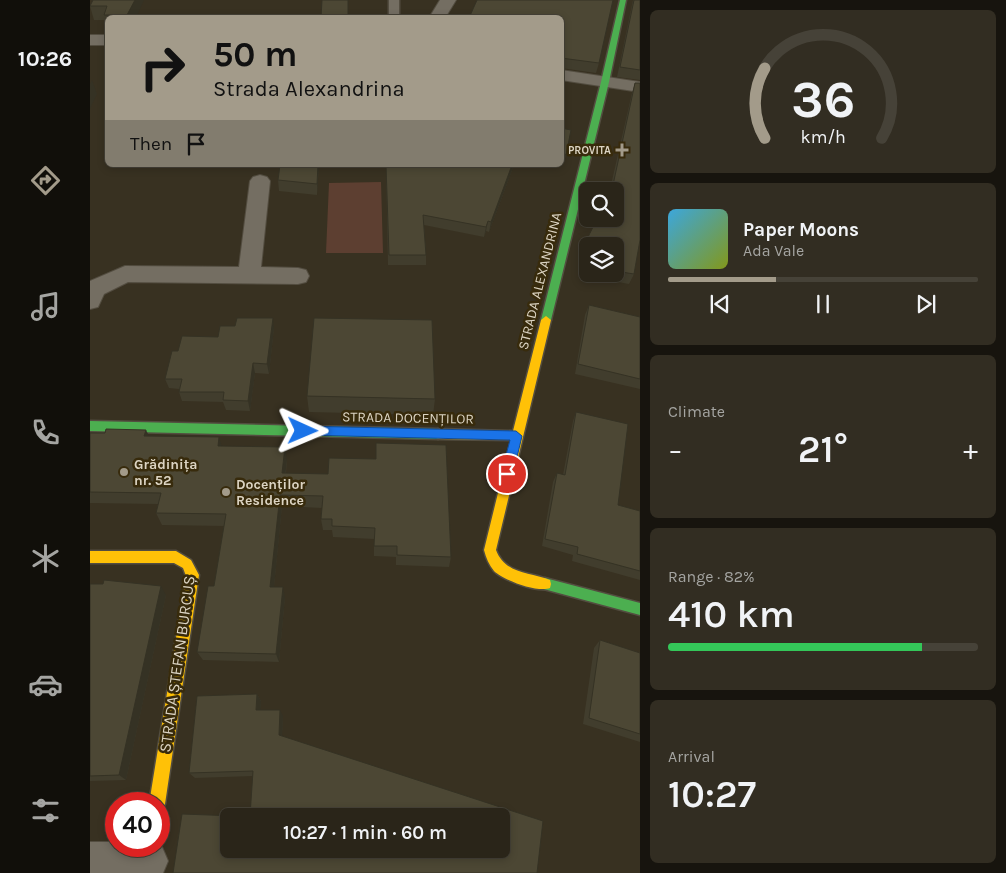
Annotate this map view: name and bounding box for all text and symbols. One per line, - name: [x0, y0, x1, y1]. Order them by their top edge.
- text: 50 m: [213, 34, 298, 75]
- icon: right: [130, 35, 195, 100]
- text: 10:26: [18, 46, 72, 72]
- text: 36: [791, 69, 855, 130]
- text: Strada Alexandrina: [213, 76, 405, 102]
- text: km/h: [800, 127, 846, 148]
- icon: arrive: [182, 130, 210, 158]
- text: Then: [130, 133, 172, 155]
- marker: PROVITA: [615, 143, 629, 157]
- place label: PROVITA: [568, 144, 611, 157]
- icon: directions: [28, 163, 63, 198]
- map controls: [579, 182, 624, 282]
- button: search: [579, 182, 624, 227]
- street label: STRADA ALEXANDRINA: [515, 210, 565, 352]
- text: Paper Moons: [743, 219, 859, 241]
- button: layers: [579, 237, 624, 282]
- text: Ada Vale: [743, 241, 804, 260]
- icon: music: [28, 289, 63, 324]
- icon: previous: [706, 290, 734, 318]
- icon: pause: [809, 290, 837, 318]
- icon: next: [912, 290, 940, 318]
- text: Climate: [668, 402, 725, 421]
- position arrow: [276, 404, 328, 456]
- street label: STRADA DOCENȚILOR: [342, 408, 474, 428]
- icon: phone: [28, 415, 63, 450]
- text: 21°: [798, 427, 848, 472]
- text: −: [668, 433, 683, 466]
- text: +: [963, 433, 978, 466]
- pin: [486, 453, 528, 495]
- place label: Grădinița nr. 52: [134, 456, 197, 489]
- icon: arrive: [493, 460, 521, 488]
- marker: Grădinița nr. 52: [118, 466, 130, 478]
- place label: Docenților Residence: [236, 476, 305, 509]
- marker: Docenților Residence: [220, 486, 232, 498]
- icon: climate: [28, 541, 63, 576]
- text: Range · 82%: [668, 567, 755, 586]
- street label: STRADA ȘTEFAN BURCUȘ: [155, 574, 199, 754]
- text: 410 km: [668, 592, 795, 637]
- icon: car: [28, 667, 63, 702]
- text: Arrival: [668, 747, 715, 766]
- text: 10:27: [668, 772, 756, 817]
- speed limit sign: 40: [105, 792, 170, 857]
- icon: filters: [28, 793, 63, 828]
- text: 10:27 · 1 min · 60 m: [283, 822, 447, 844]

